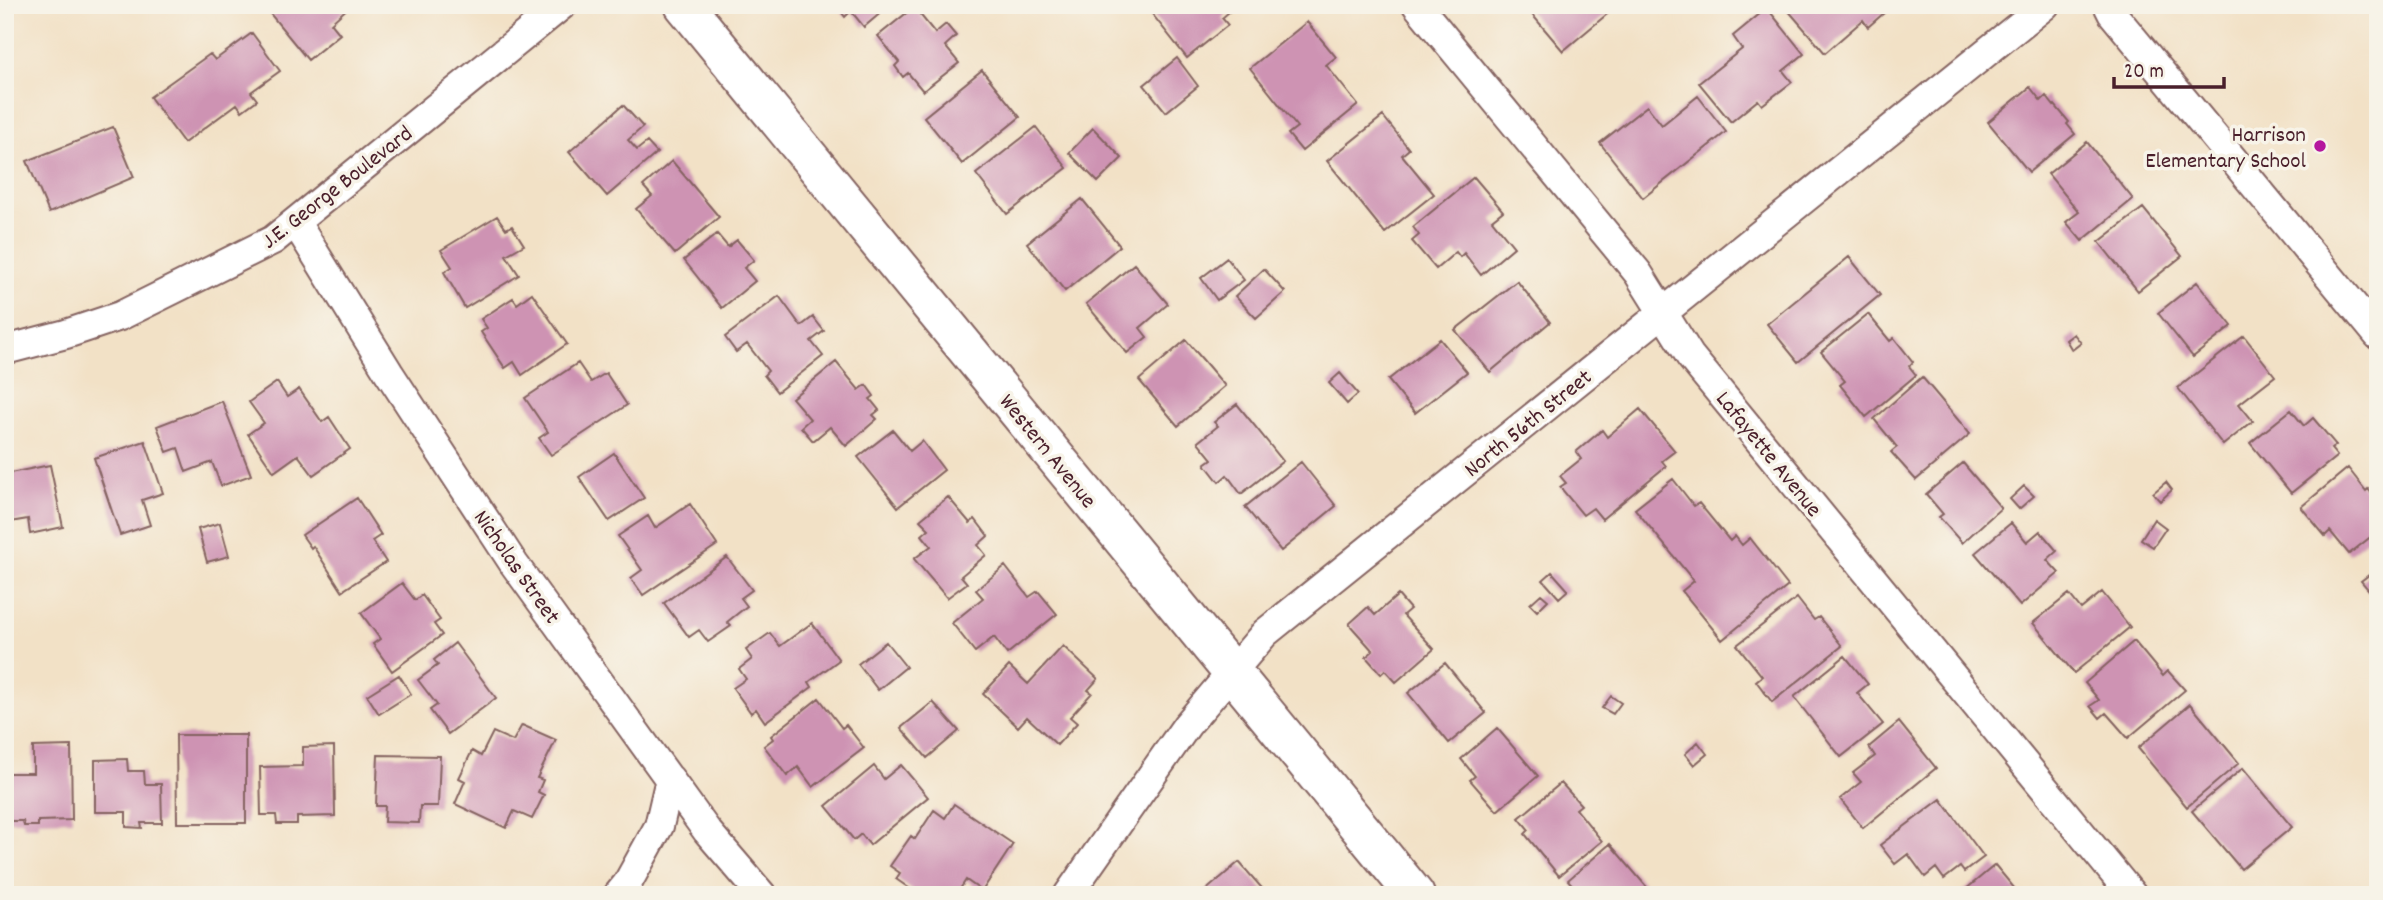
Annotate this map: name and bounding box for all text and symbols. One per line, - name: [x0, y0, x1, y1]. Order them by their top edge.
- scale bar: [2114, 46, 2224, 90]
- text: 20 m: [2124, 58, 2164, 88]
- street label: J.E. George Boulevard: [255, 119, 421, 258]
- place label: Harrison Elementary School: [2145, 120, 2307, 179]
- marker: Harrison Elementary School: [2312, 138, 2328, 154]
- street label: North 56th Street: [1458, 363, 1600, 487]
- street label: Lafayette Avenue: [1706, 385, 1829, 525]
- street label: Western Avenue: [990, 388, 1103, 517]
- street label: Nicholas Street: [464, 504, 567, 632]

